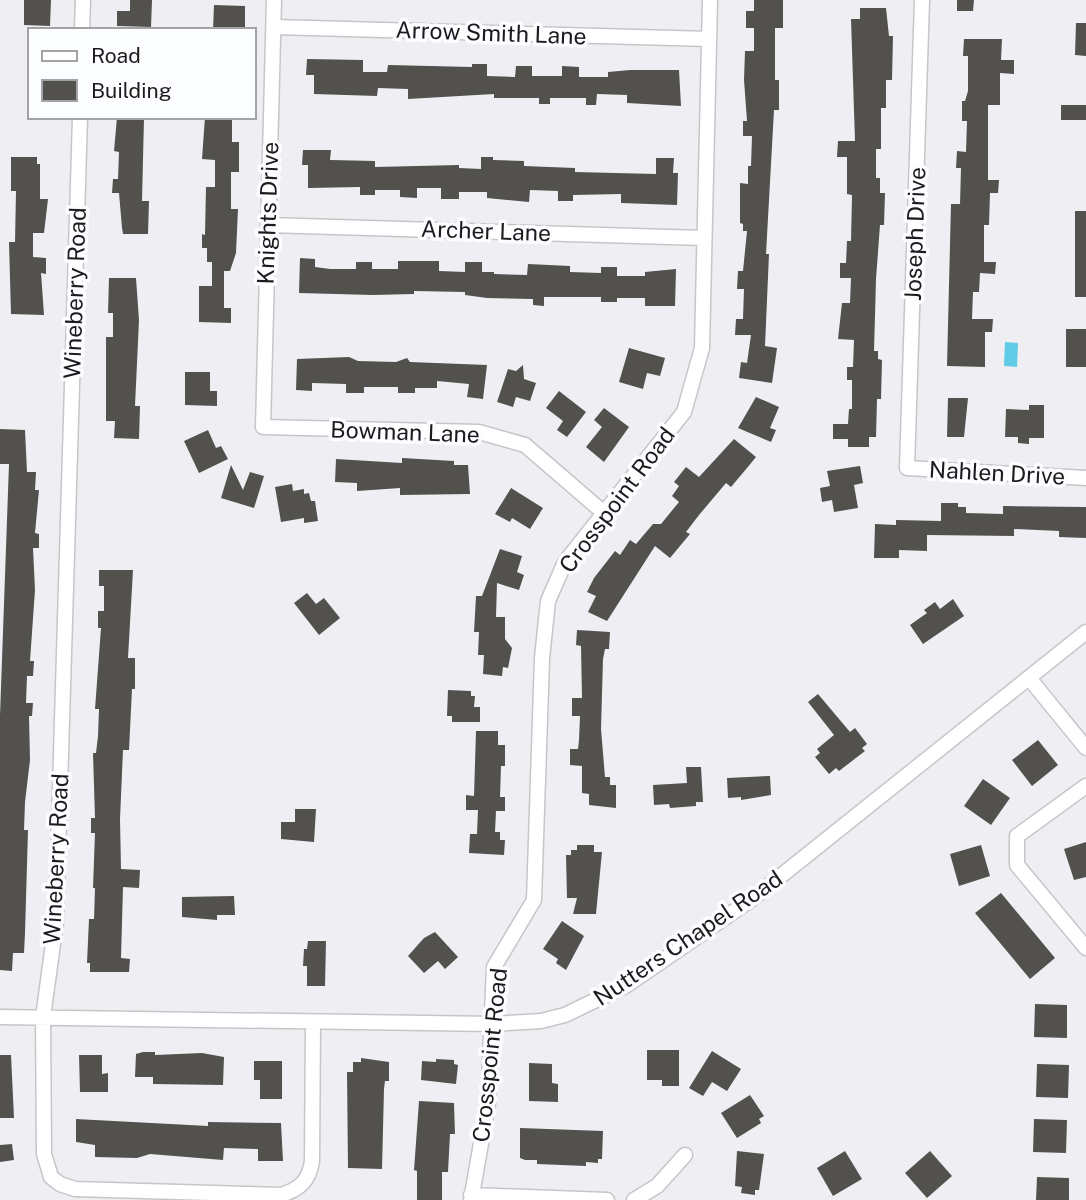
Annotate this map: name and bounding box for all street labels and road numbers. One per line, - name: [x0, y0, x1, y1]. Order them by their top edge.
- street label: Arrow Smith Lane: [395, 16, 587, 49]
- street label: Knights Drive: [252, 141, 283, 285]
- street label: Joseph Drive: [899, 166, 930, 301]
- street label: Wineberry Road: [58, 207, 91, 379]
- street label: Archer Lane: [420, 215, 552, 246]
- street label: Bowman Lane: [330, 415, 480, 448]
- street label: Crosspoint Road: [553, 422, 680, 578]
- street label: Nahlen Drive: [928, 455, 1066, 490]
- street label: Wineberry Road: [38, 773, 73, 945]
- street label: Nutters Chapel Road: [588, 864, 787, 1011]
- street label: Crosspoint Road: [467, 966, 512, 1143]

